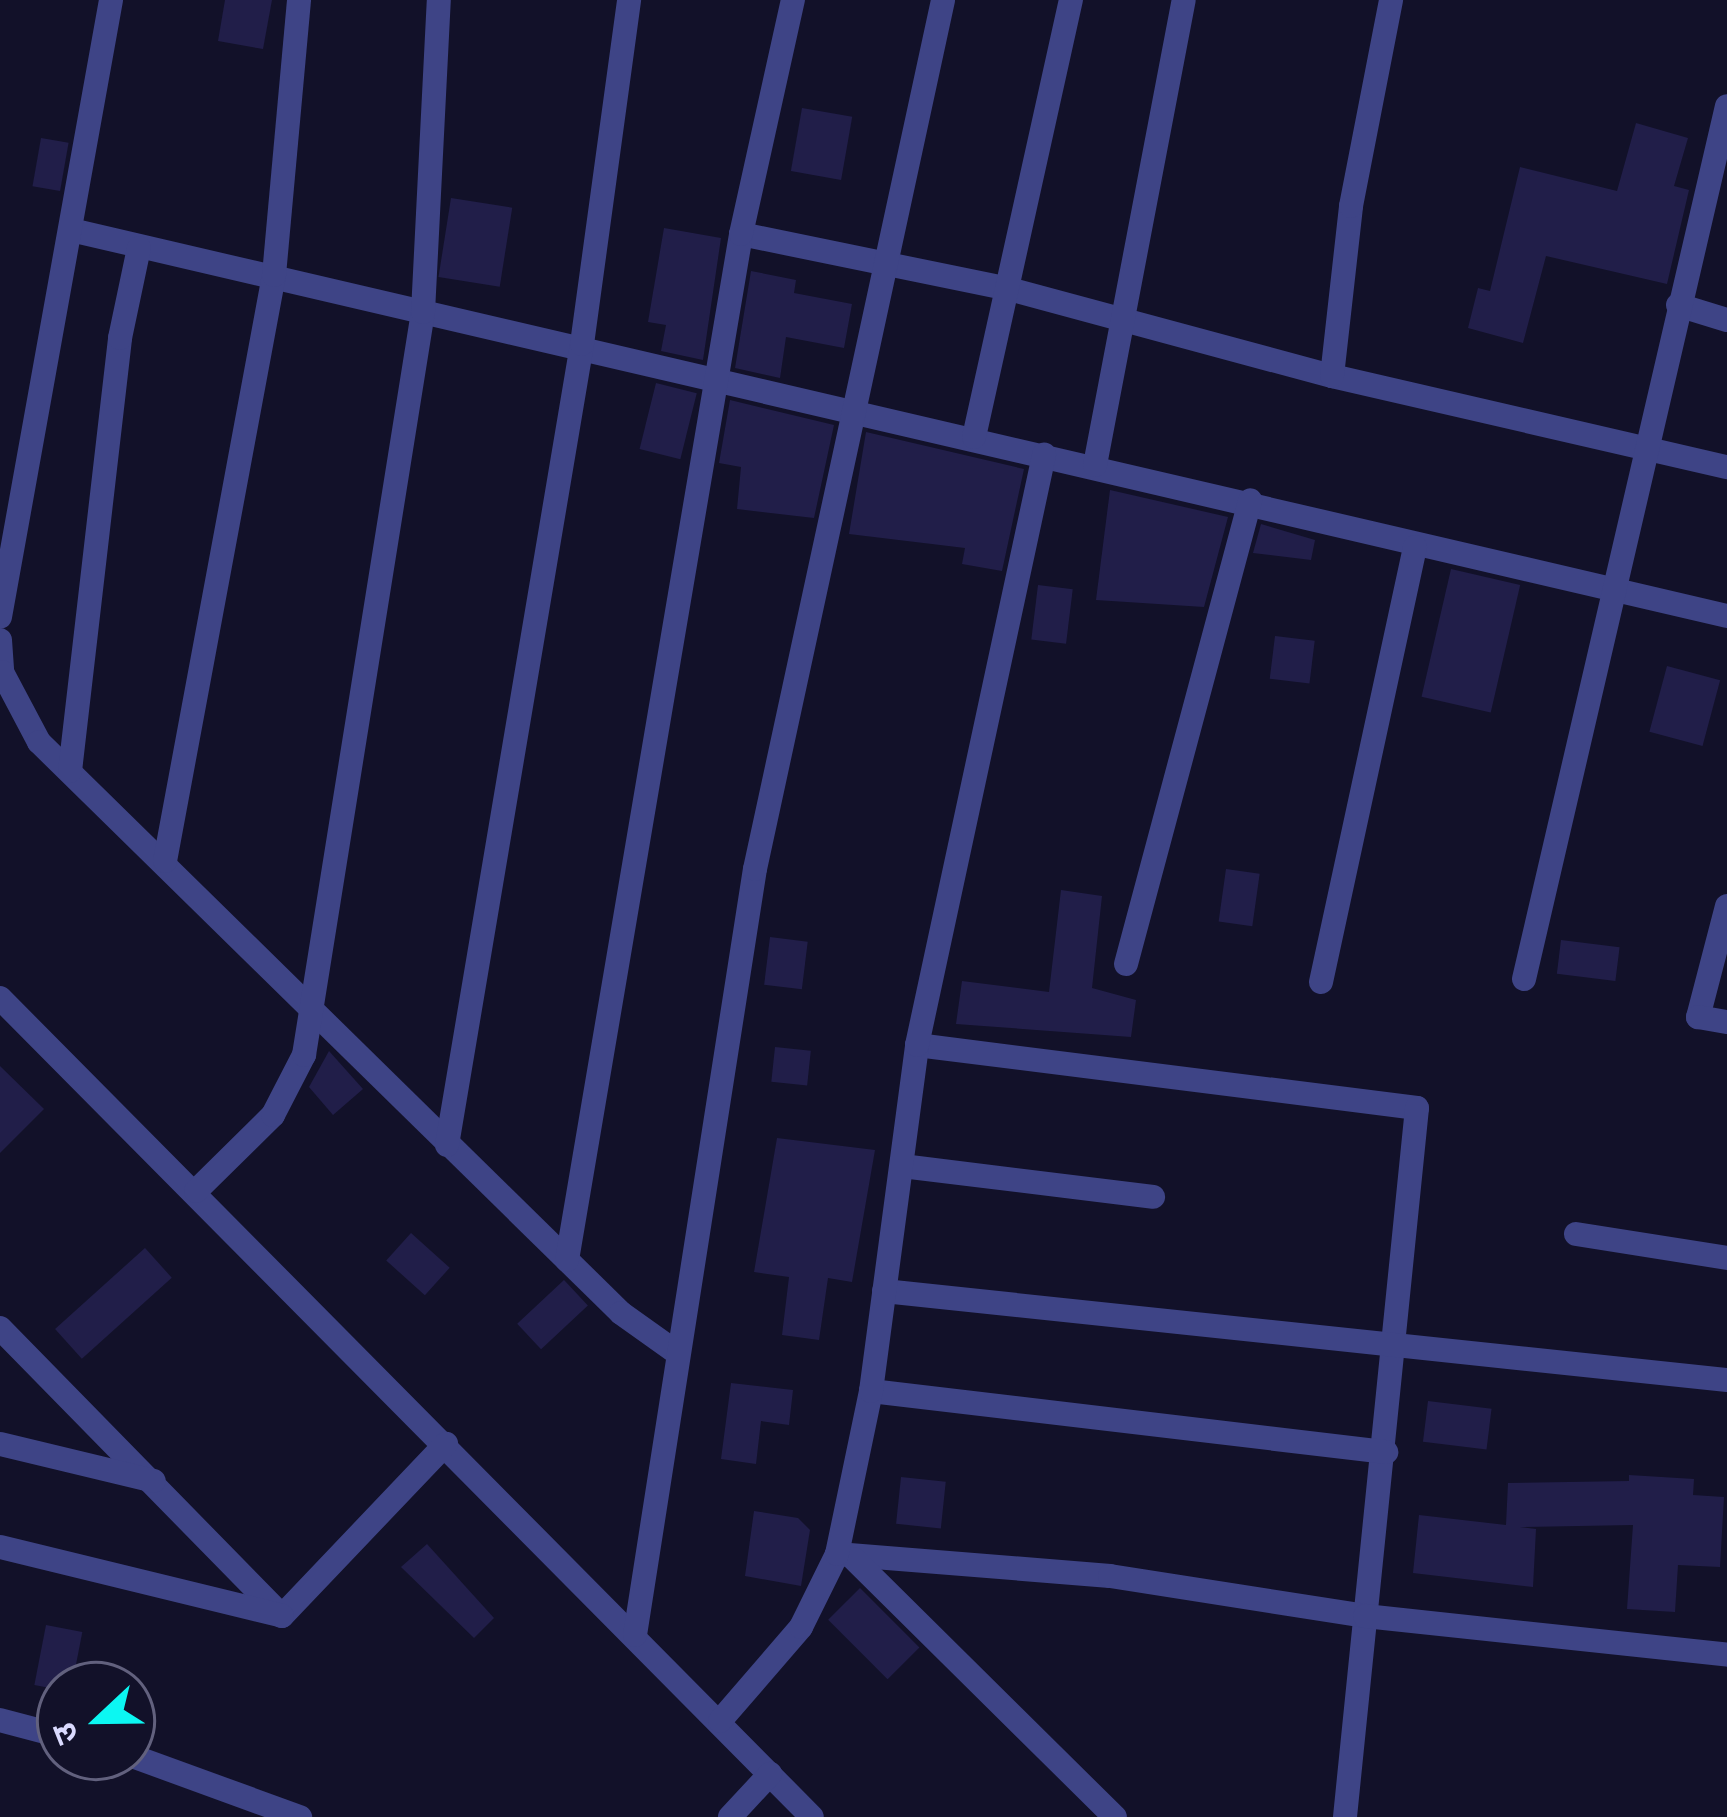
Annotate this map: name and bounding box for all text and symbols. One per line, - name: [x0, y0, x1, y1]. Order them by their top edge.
- north arrow: [36, 1661, 156, 1781]
- text: उ: [43, 1717, 87, 1750]

